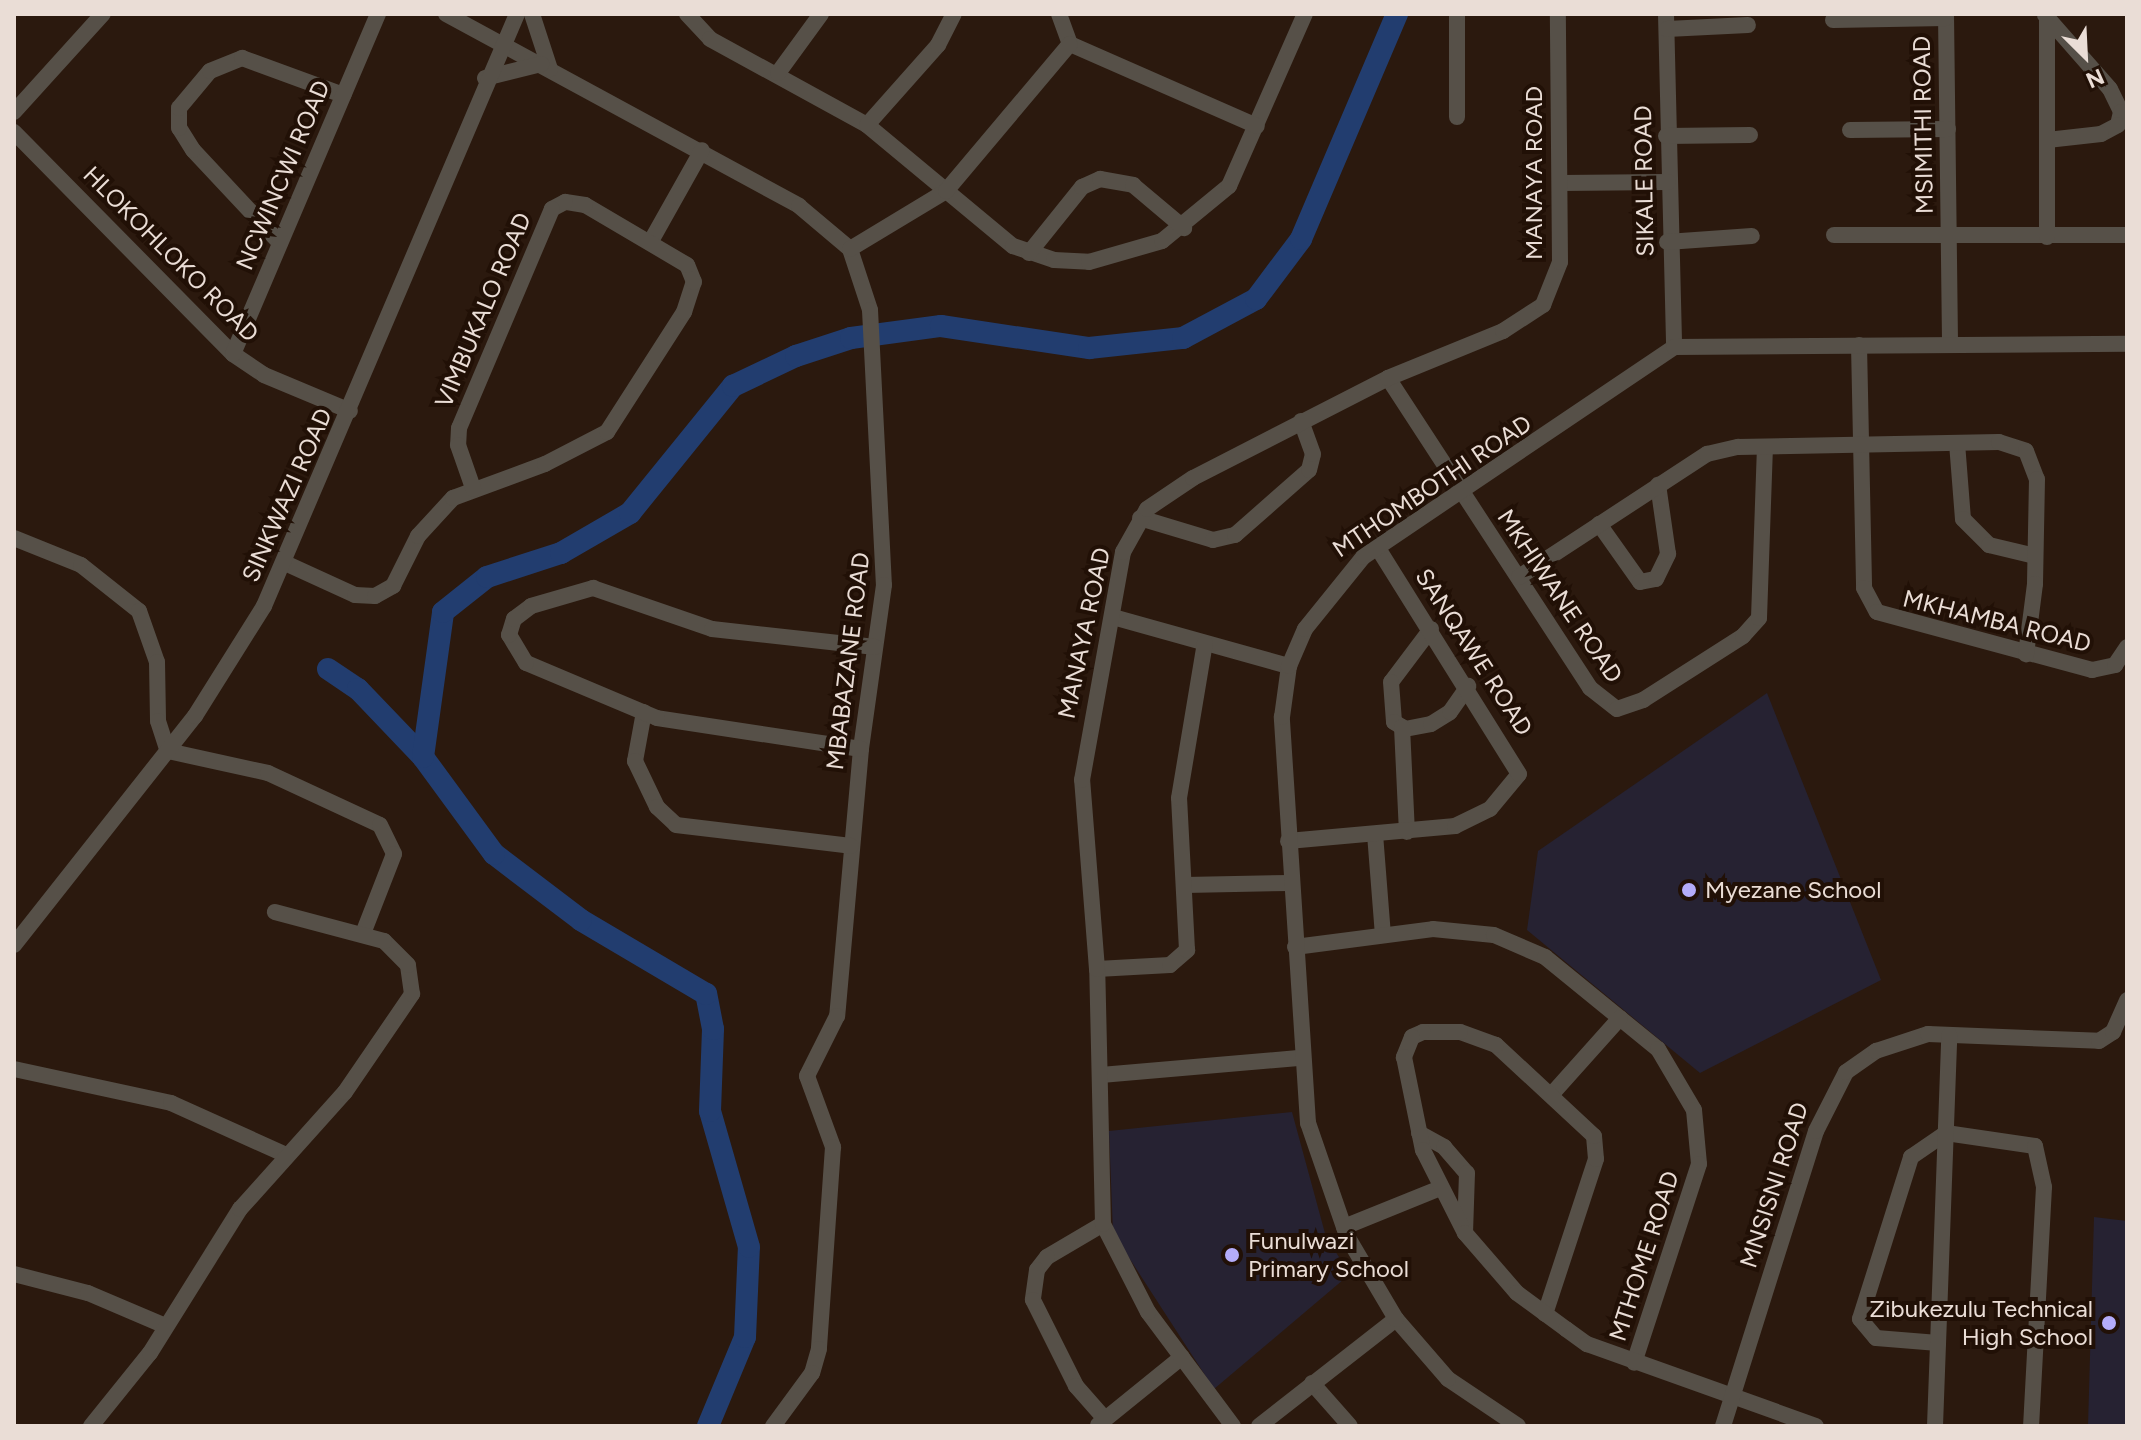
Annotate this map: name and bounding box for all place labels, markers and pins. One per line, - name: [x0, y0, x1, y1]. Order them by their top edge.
- place label: Myezane School: [1705, 876, 1881, 904]
- marker: Myezane School: [1680, 881, 1698, 899]
- place label: Funulwazi Primary School: [1248, 1227, 1409, 1283]
- marker: Funulwazi Primary School: [1223, 1246, 1241, 1264]
- place label: Zibukezulu Technical High School: [1870, 1295, 2093, 1351]
- marker: Zibukezulu Technical High School: [2100, 1314, 2118, 1332]

